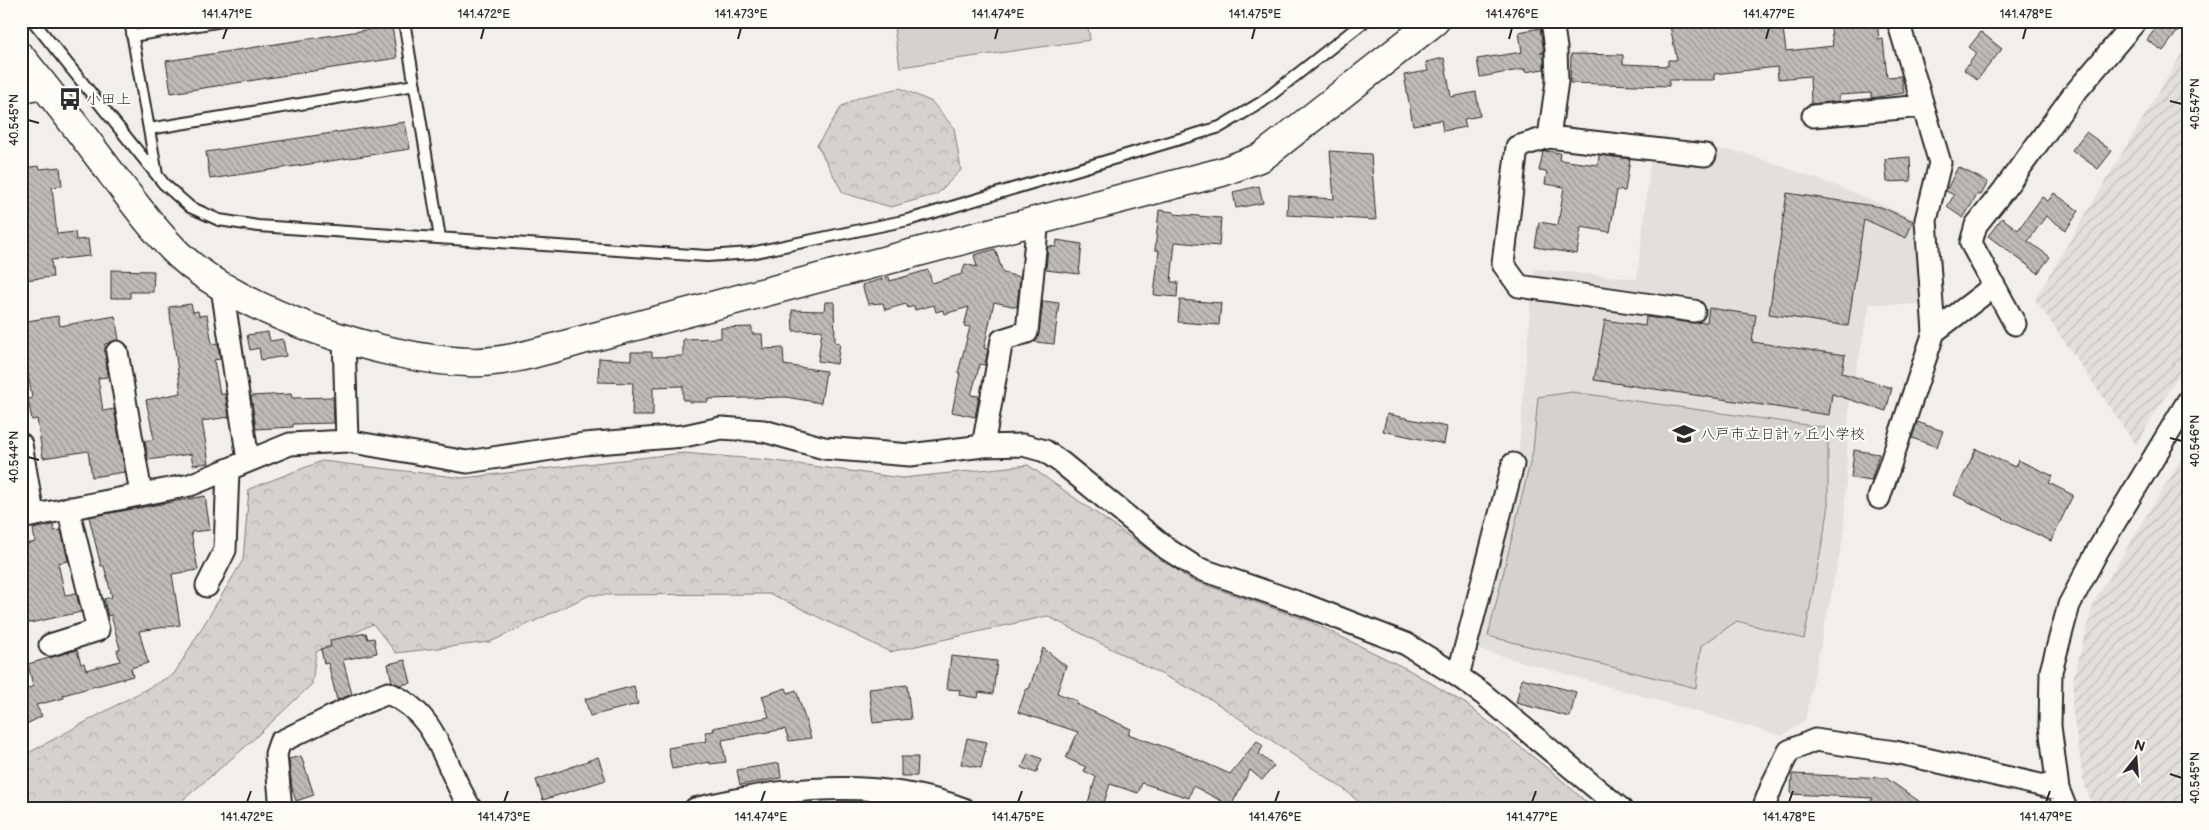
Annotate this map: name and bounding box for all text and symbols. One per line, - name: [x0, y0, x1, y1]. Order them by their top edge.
- text: 141.471°E: [202, 7, 252, 22]
- text: 141.472°E: [458, 7, 510, 22]
- text: 141.473°E: [715, 7, 767, 22]
- text: 141.474°E: [972, 7, 1024, 22]
- text: 141.475°E: [1229, 7, 1281, 22]
- text: 141.476°E: [1486, 7, 1538, 22]
- text: 141.477°E: [1743, 7, 1795, 22]
- text: 141.478°E: [2000, 7, 2052, 22]
- text: 40.547°N: [2188, 78, 2203, 130]
- bus stop icon: 小田上: [57, 86, 83, 112]
- place label: 小田上: [86, 90, 131, 109]
- text: 40.545°N: [7, 94, 22, 146]
- text: 40.546°N: [2188, 415, 2203, 467]
- school or university icon: 八戸市立日計ヶ丘小学校: [1671, 421, 1697, 447]
- place label: 八戸市立日計ヶ丘小学校: [1700, 425, 1865, 444]
- text: 40.544°N: [7, 431, 22, 483]
- north arrow: [2112, 732, 2162, 782]
- text: N: [2132, 736, 2147, 756]
- text: 40.545°N: [2188, 752, 2203, 804]
- text: 141.472°E: [221, 810, 273, 825]
- text: 141.473°E: [478, 810, 530, 825]
- text: 141.474°E: [735, 810, 787, 825]
- text: 141.475°E: [992, 810, 1044, 825]
- text: 141.476°E: [1249, 810, 1301, 825]
- text: 141.477°E: [1506, 810, 1558, 825]
- text: 141.478°E: [1763, 810, 1815, 825]
- text: 141.479°E: [2020, 810, 2072, 825]

